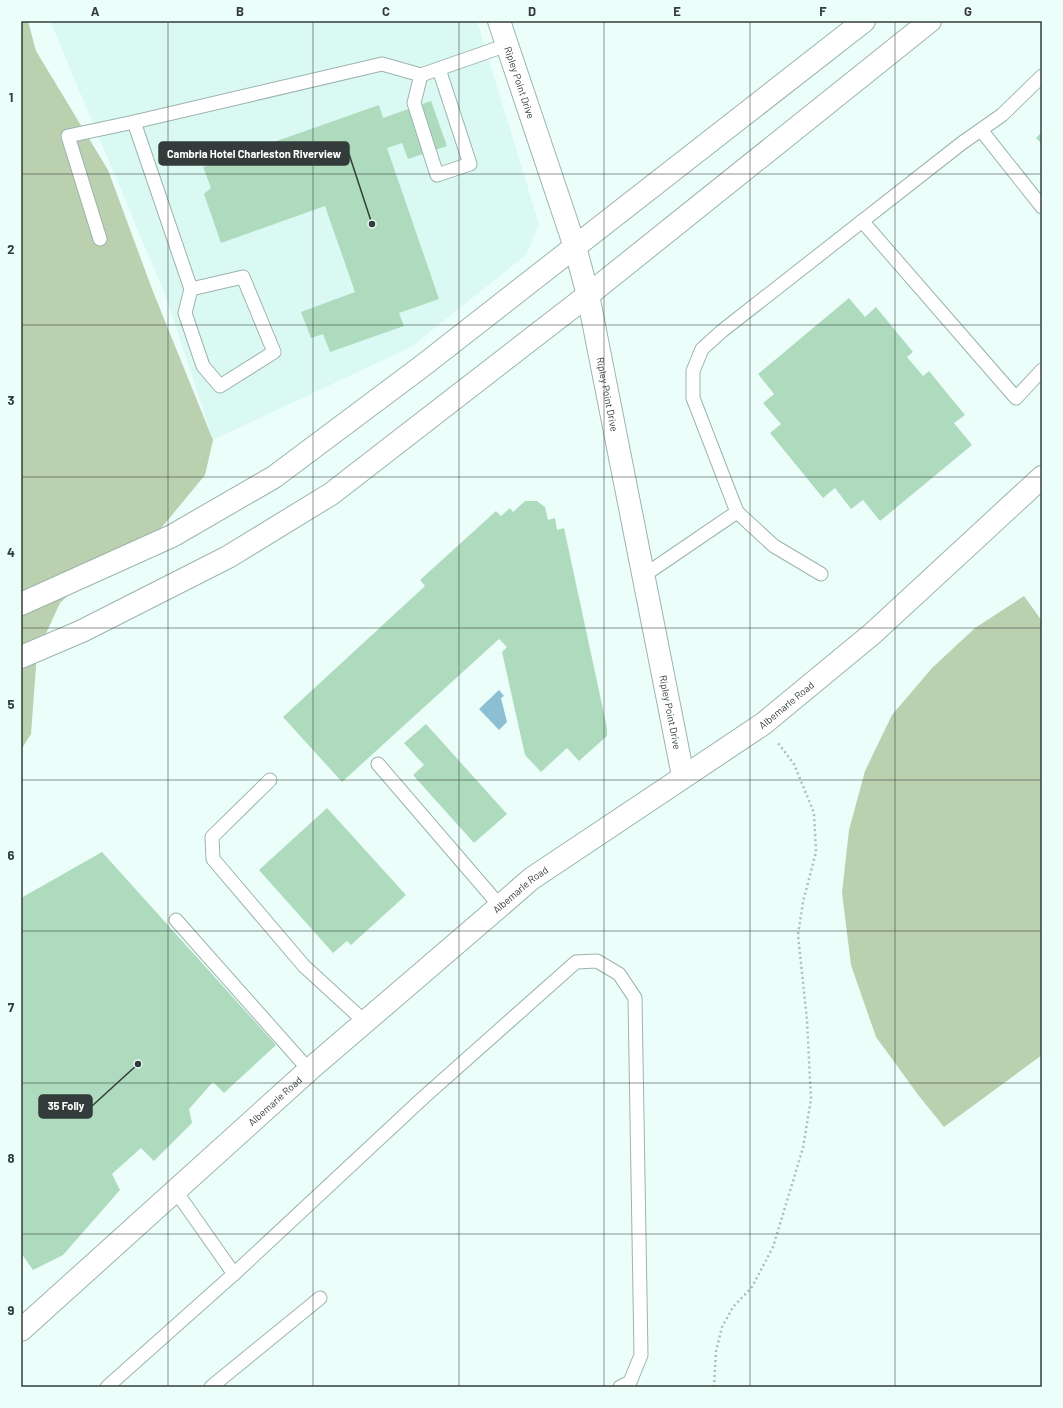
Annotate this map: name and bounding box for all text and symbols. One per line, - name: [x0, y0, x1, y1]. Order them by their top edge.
- text: A: [91, 3, 100, 19]
- text: B: [236, 3, 244, 19]
- text: C: [382, 3, 390, 19]
- text: D: [528, 3, 536, 19]
- text: E: [673, 3, 681, 19]
- text: F: [819, 3, 827, 19]
- text: G: [964, 3, 972, 19]
- street label: Ripley Point Drive: [502, 45, 537, 120]
- text: 1: [9, 89, 13, 105]
- callout: Cambria Hotel Charleston Riverview: [159, 142, 349, 165]
- text: Cambria Hotel Charleston Riverview: [167, 147, 341, 160]
- text: 2: [7, 241, 15, 257]
- street label: Ripley Point Drive: [594, 356, 621, 433]
- text: 3: [7, 392, 15, 408]
- text: 4: [7, 544, 15, 560]
- street label: Ripley Point Drive: [657, 674, 684, 750]
- street label: Albemarle Road: [756, 679, 816, 731]
- text: 5: [7, 696, 15, 712]
- text: 6: [8, 847, 15, 863]
- street label: Albemarle Road: [490, 863, 550, 916]
- text: 7: [8, 999, 15, 1015]
- street label: Albemarle Road: [246, 1074, 304, 1128]
- callout: 35 Folly: [39, 1095, 92, 1118]
- text: 35 Folly: [48, 1099, 85, 1112]
- text: 8: [7, 1150, 15, 1166]
- text: 9: [8, 1302, 15, 1318]

